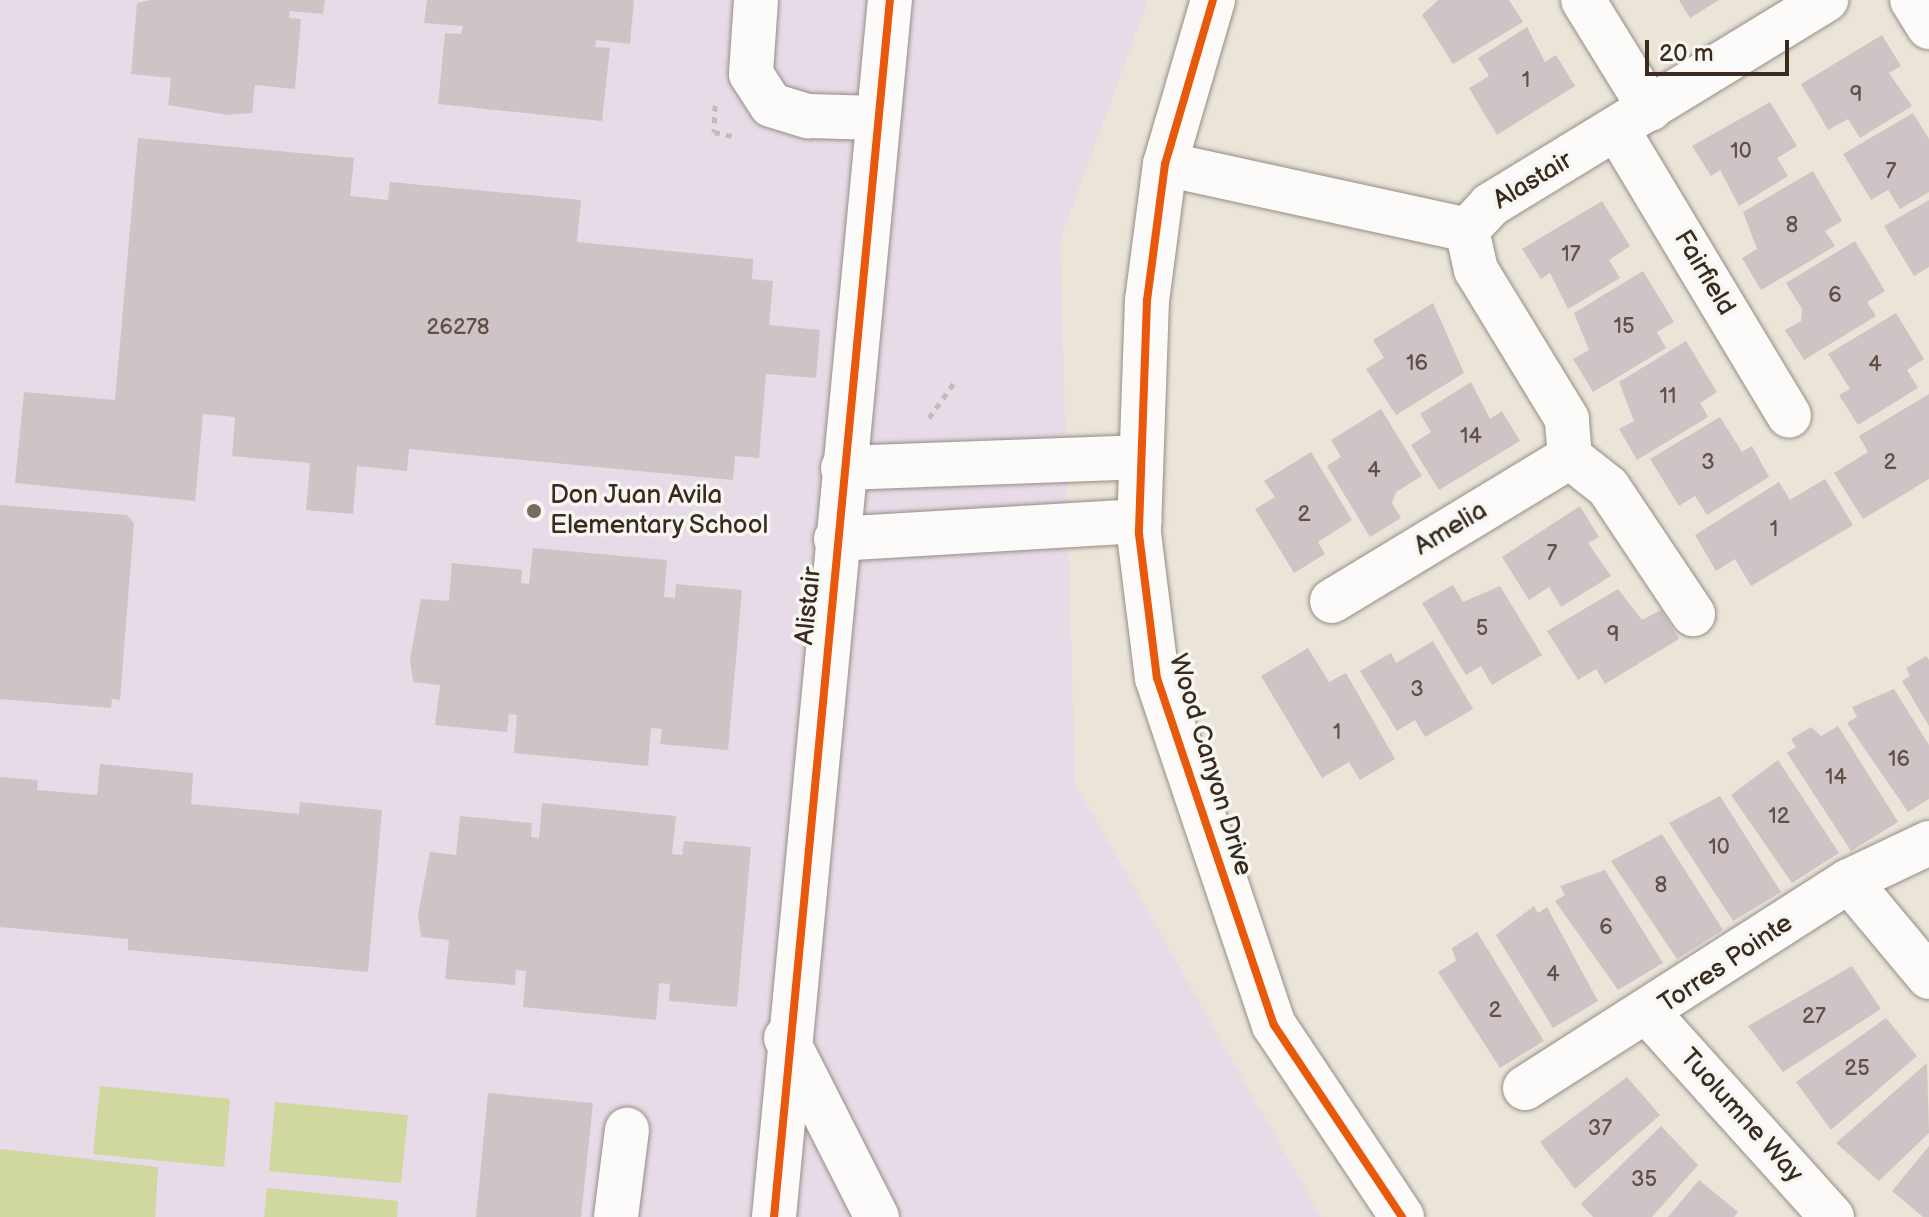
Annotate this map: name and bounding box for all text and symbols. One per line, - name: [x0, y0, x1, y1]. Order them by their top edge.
- scale bar: [1649, 24, 1793, 74]
- text: 20 m: [1659, 39, 1714, 68]
- house number: 1: [1522, 68, 1530, 94]
- house number: 9: [1850, 82, 1862, 108]
- house number: 10: [1730, 139, 1752, 165]
- street label: Alastair: [1488, 145, 1578, 217]
- house number: 7: [1886, 159, 1896, 185]
- house number: 8: [1786, 213, 1798, 239]
- street label: Fairfield: [1667, 225, 1741, 321]
- house number: 17: [1561, 242, 1581, 268]
- house number: 6: [1828, 283, 1842, 309]
- house number: 15: [1613, 314, 1635, 340]
- house number: 26278: [426, 315, 490, 341]
- house number: 16: [1406, 351, 1428, 377]
- house number: 4: [1868, 352, 1882, 378]
- house number: 11: [1659, 384, 1677, 410]
- house number: 14: [1460, 424, 1482, 450]
- house number: 3: [1701, 450, 1715, 476]
- house number: 2: [1884, 450, 1896, 476]
- house number: 4: [1367, 458, 1381, 484]
- place label: Don Juan Avila Elementary School: [550, 480, 770, 542]
- street label: Amelia: [1409, 495, 1493, 563]
- marker: Don Juan Avila Elementary School: [525, 502, 543, 520]
- house number: 2: [1298, 502, 1310, 528]
- house number: 1: [1770, 517, 1778, 543]
- house number: 7: [1547, 541, 1557, 567]
- street label: Alistair: [789, 566, 829, 646]
- house number: 5: [1476, 616, 1488, 642]
- house number: 9: [1607, 622, 1619, 648]
- street label: Wood Canyon Drive: [1161, 650, 1259, 880]
- house number: 3: [1410, 677, 1424, 703]
- house number: 1: [1333, 720, 1341, 746]
- house number: 16: [1888, 747, 1910, 773]
- house number: 14: [1825, 765, 1847, 791]
- house number: 12: [1768, 804, 1790, 830]
- house number: 10: [1708, 835, 1730, 861]
- house number: 8: [1655, 873, 1667, 899]
- street label: Torres Pointe: [1653, 908, 1799, 1020]
- house number: 6: [1599, 915, 1613, 941]
- house number: 4: [1546, 962, 1560, 988]
- house number: 2: [1489, 998, 1501, 1024]
- house number: 27: [1802, 1004, 1826, 1030]
- street label: Tuolumne Way: [1672, 1042, 1810, 1190]
- house number: 25: [1844, 1056, 1870, 1082]
- house number: 37: [1588, 1116, 1612, 1142]
- house number: 35: [1631, 1167, 1657, 1193]

